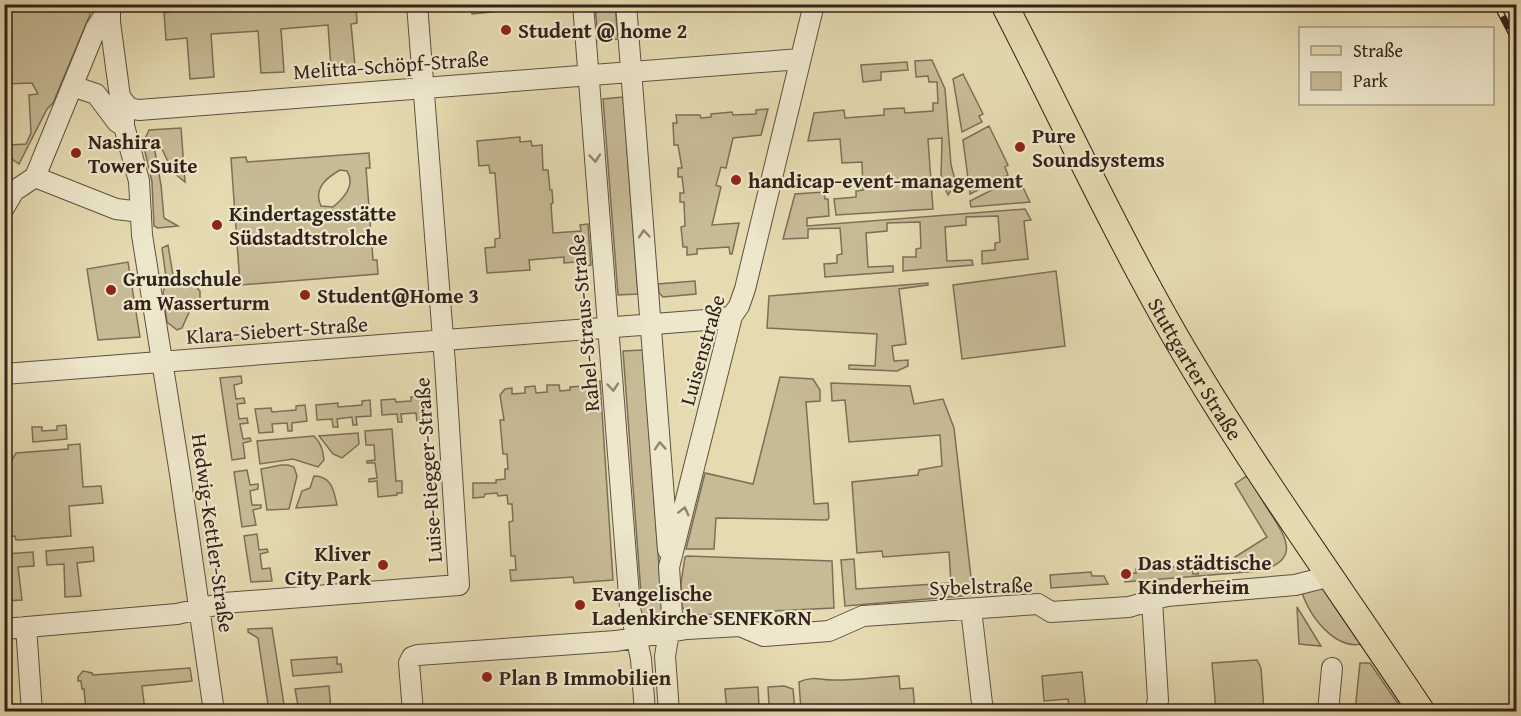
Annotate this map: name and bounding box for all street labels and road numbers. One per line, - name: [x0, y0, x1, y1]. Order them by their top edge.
- street label: Melitta-Schöpf-Straße: [292, 43, 490, 87]
- street label: Rahel-Straus-Straße: [561, 233, 607, 413]
- street label: Luisenstraße: [671, 291, 733, 409]
- street label: Stuttgarter Straße: [1141, 292, 1251, 446]
- street label: Klara-Siebert-Straße: [185, 308, 369, 352]
- street label: Luise-Riegger-Straße: [406, 376, 450, 564]
- street label: Hedwig-Kettler-Straße: [184, 432, 242, 635]
- street label: Sybelstraße: [929, 569, 1033, 603]

